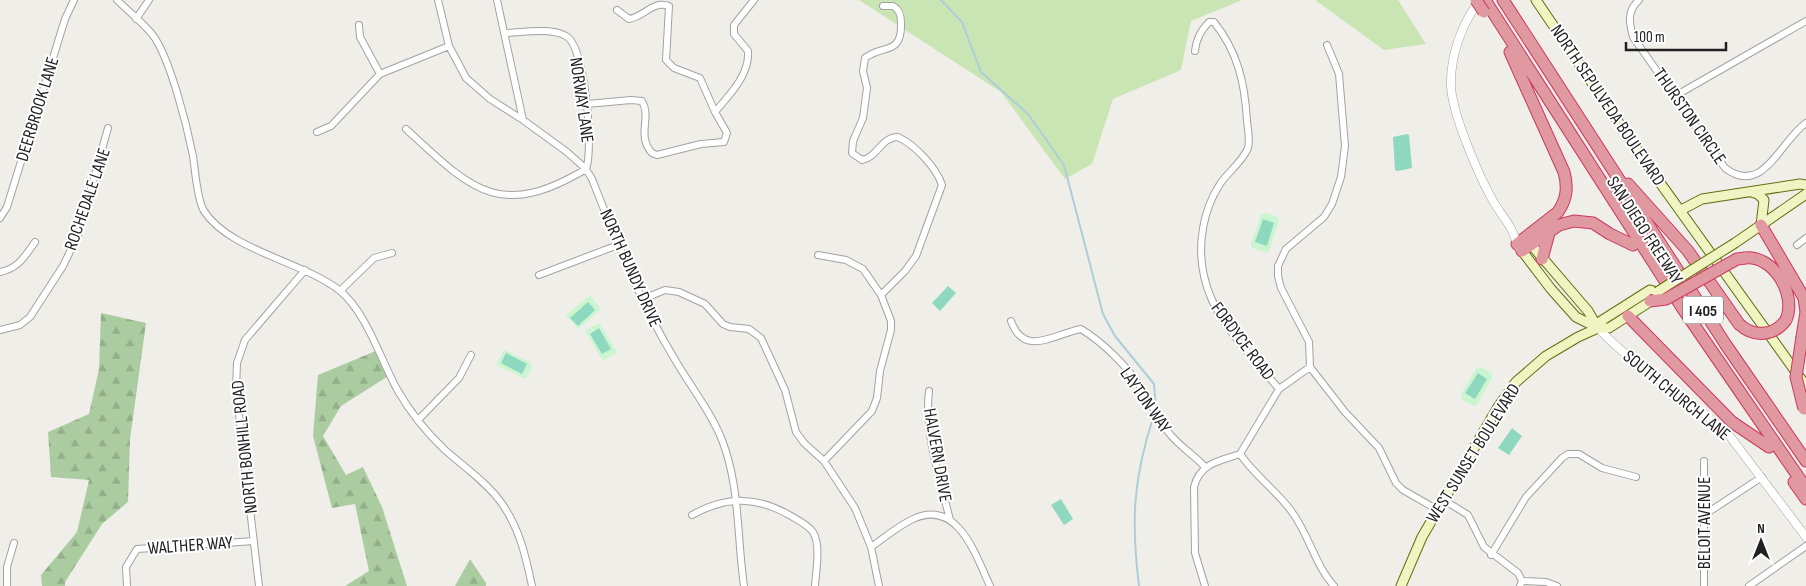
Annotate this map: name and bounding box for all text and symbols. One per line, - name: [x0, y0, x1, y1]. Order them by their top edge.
- scale bar: [1626, 20, 1726, 52]
- street label: NORTH SEPULVEDA BOULEVARD: [1546, 21, 1669, 190]
- text: 100 m: [1634, 28, 1665, 47]
- street label: DEERBROOK LANE: [12, 54, 63, 164]
- street label: NORWAY LANE: [565, 56, 598, 144]
- street label: THURSTON CIRCLE: [1649, 64, 1730, 168]
- street label: ROCHEDALE LANE: [60, 145, 115, 253]
- street label: SAN DIEGO FREEWAY: [1602, 173, 1687, 288]
- street label: NORTH BUNDY DRIVE: [595, 206, 666, 330]
- road number: I 405: [1683, 296, 1723, 324]
- street label: FORDYCE ROAD: [1206, 298, 1279, 384]
- street label: SOUTH CHURCH LANE: [1619, 346, 1734, 445]
- street label: LAYTON WAY: [1115, 364, 1176, 437]
- street label: NORTH BONHILL ROAD: [227, 379, 262, 515]
- street label: WEST SUNSET BOULEVARD: [1422, 380, 1525, 527]
- street label: HALVERN DRIVE: [919, 407, 956, 504]
- street label: BELOIT AVENUE: [1694, 477, 1715, 569]
- north arrow: [1736, 516, 1786, 566]
- text: N: [1757, 520, 1765, 537]
- street label: WALTHER WAY: [147, 532, 234, 559]

